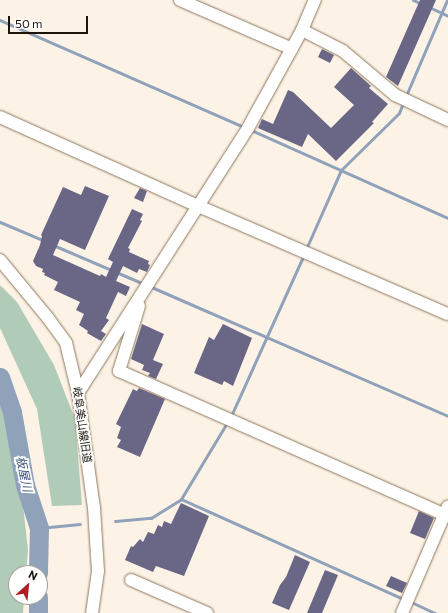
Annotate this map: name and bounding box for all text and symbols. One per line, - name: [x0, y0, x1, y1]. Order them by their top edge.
- scale bar: [10, 8, 90, 34]
- text: 50 m: [15, 16, 43, 30]
- street label: 岐阜美山線旧道: [70, 386, 94, 464]
- water label: 板屋川: [13, 455, 35, 493]
- north arrow: [8, 565, 48, 605]
- text: N: [27, 567, 40, 582]

